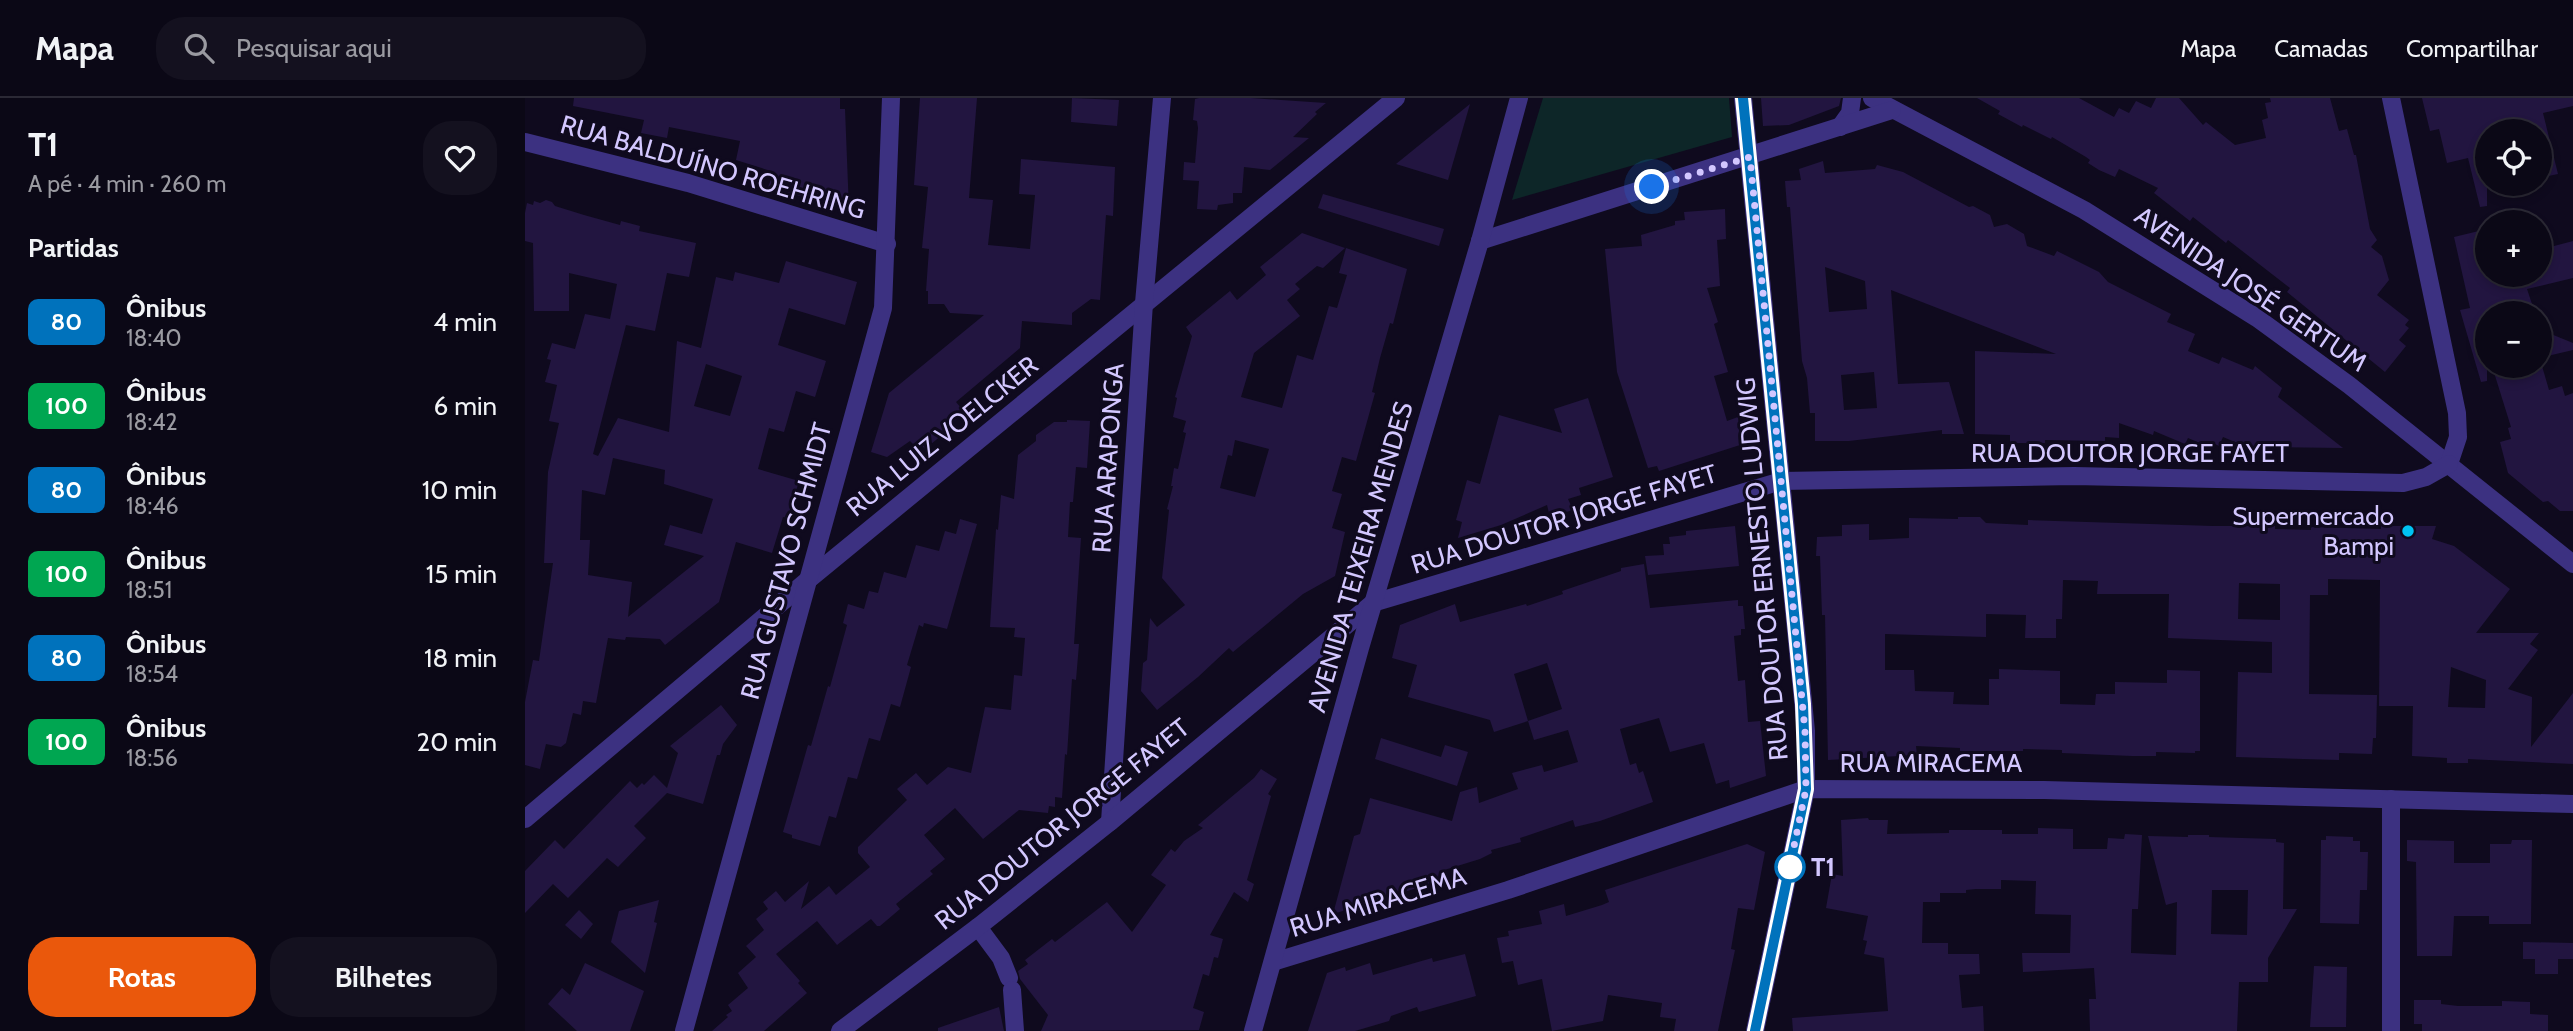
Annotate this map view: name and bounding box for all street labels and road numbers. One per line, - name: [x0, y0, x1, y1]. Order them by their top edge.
- street label: RUA BALDUÍNO ROEHRING: [557, 108, 869, 226]
- street label: AVENIDA JOSÉ GERTUM: [2129, 199, 2373, 379]
- street label: RUA LUIZ VOELCKER: [840, 349, 1045, 523]
- street label: RUA ARAPONGA: [1085, 362, 1131, 554]
- street label: RUA DOUTOR ERNESTO LUDWIG: [1729, 376, 1795, 762]
- street label: AVENIDA TEIXEIRA MENDES: [1300, 398, 1420, 716]
- street label: RUA GUSTAVO SCHMIDT: [734, 419, 838, 703]
- street label: RUA DOUTOR JORGE FAYET: [1971, 437, 2289, 469]
- street label: RUA DOUTOR JORGE FAYET: [1407, 457, 1721, 581]
- street label: RUA DOUTOR JORGE FAYET: [928, 711, 1196, 937]
- street label: RUA MIRACEMA: [1840, 747, 2022, 779]
- street label: RUA MIRACEMA: [1286, 860, 1470, 944]

